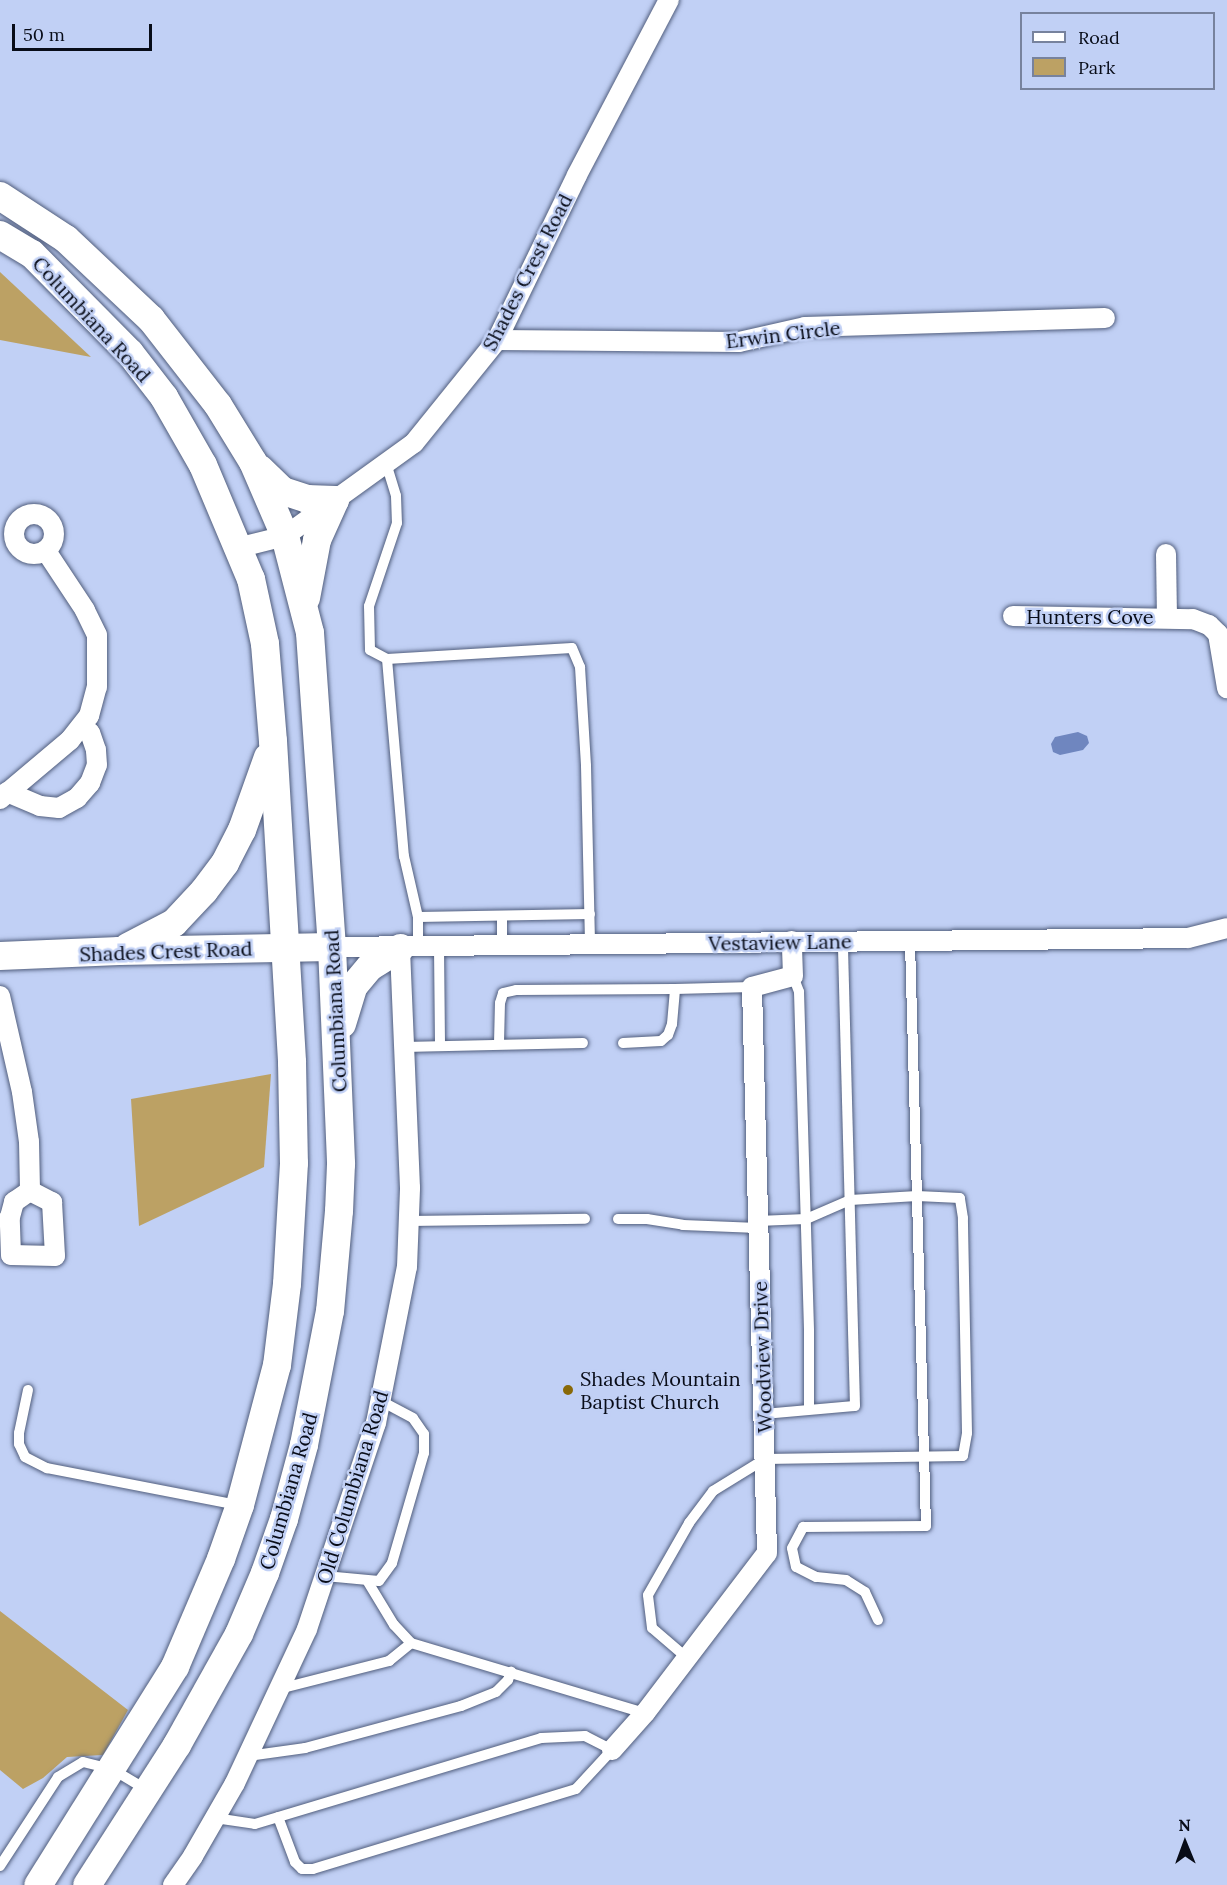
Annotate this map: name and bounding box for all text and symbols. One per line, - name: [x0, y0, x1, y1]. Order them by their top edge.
- scale bar: [15, 12, 154, 50]
- legend: [1020, 12, 1215, 90]
- text: 50 m: [23, 23, 65, 46]
- text: Road: [1078, 26, 1120, 49]
- text: Park: [1078, 56, 1115, 79]
- street label: Shades Crest Road: [477, 189, 577, 355]
- street label: Columbiana Road: [28, 251, 156, 387]
- street label: Erwin Circle: [724, 315, 842, 353]
- street label: Hunters Cove: [1026, 604, 1154, 628]
- street label: Columbiana Road: [319, 929, 351, 1093]
- street label: Vestaview Lane: [708, 929, 852, 955]
- street label: Shades Crest Road: [79, 936, 253, 966]
- street label: Woodview Drive: [747, 1281, 777, 1433]
- place label: Shades Mountain Baptist Church: [580, 1366, 741, 1413]
- marker: Shades Mountain Baptist Church: [561, 1383, 575, 1397]
- street label: Old Columbiana Road: [311, 1387, 393, 1587]
- street label: Columbiana Road: [254, 1410, 322, 1572]
- north arrow: [1155, 1813, 1215, 1873]
- text: N: [1178, 1815, 1191, 1835]

